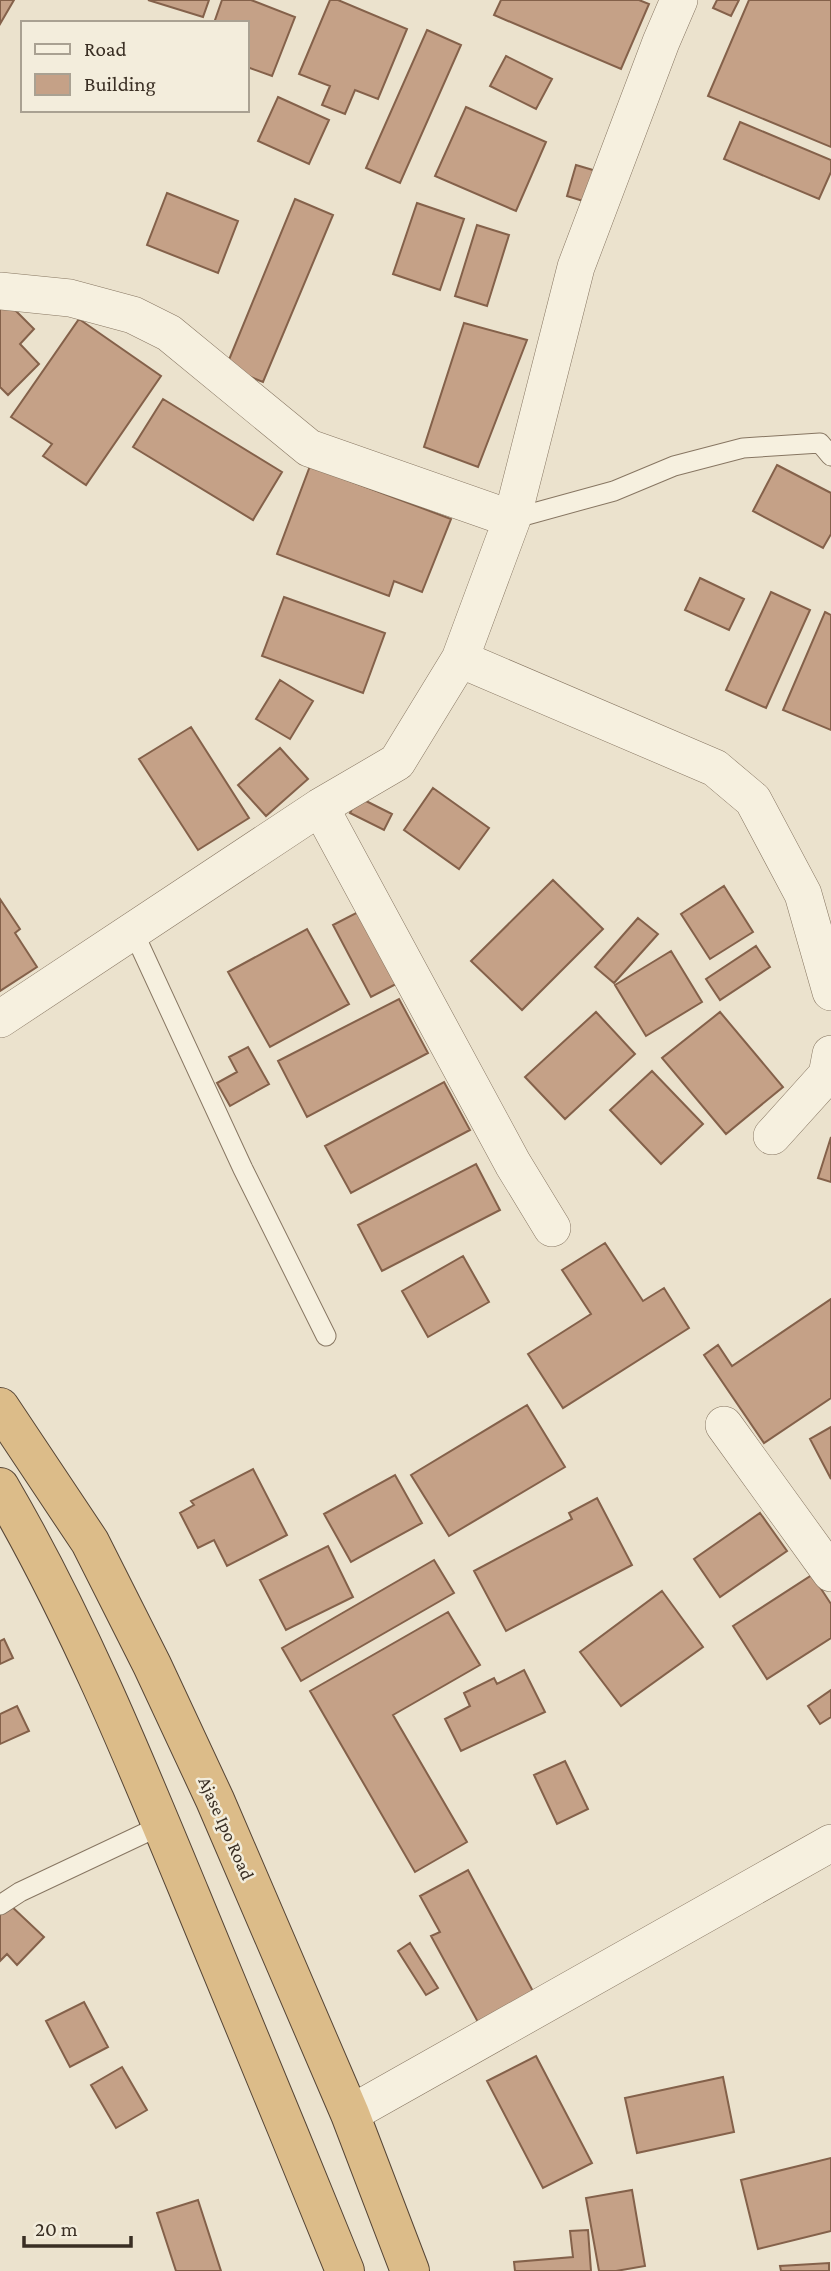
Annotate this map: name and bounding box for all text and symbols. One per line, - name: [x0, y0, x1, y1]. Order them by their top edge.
- legend: [21, 21, 248, 112]
- text: Road: [84, 37, 127, 61]
- text: Building: [84, 72, 156, 96]
- street label: Ajase Ipo Road: [194, 1773, 259, 1883]
- scale bar: [24, 2204, 131, 2248]
- text: 20 m: [35, 2217, 78, 2241]

